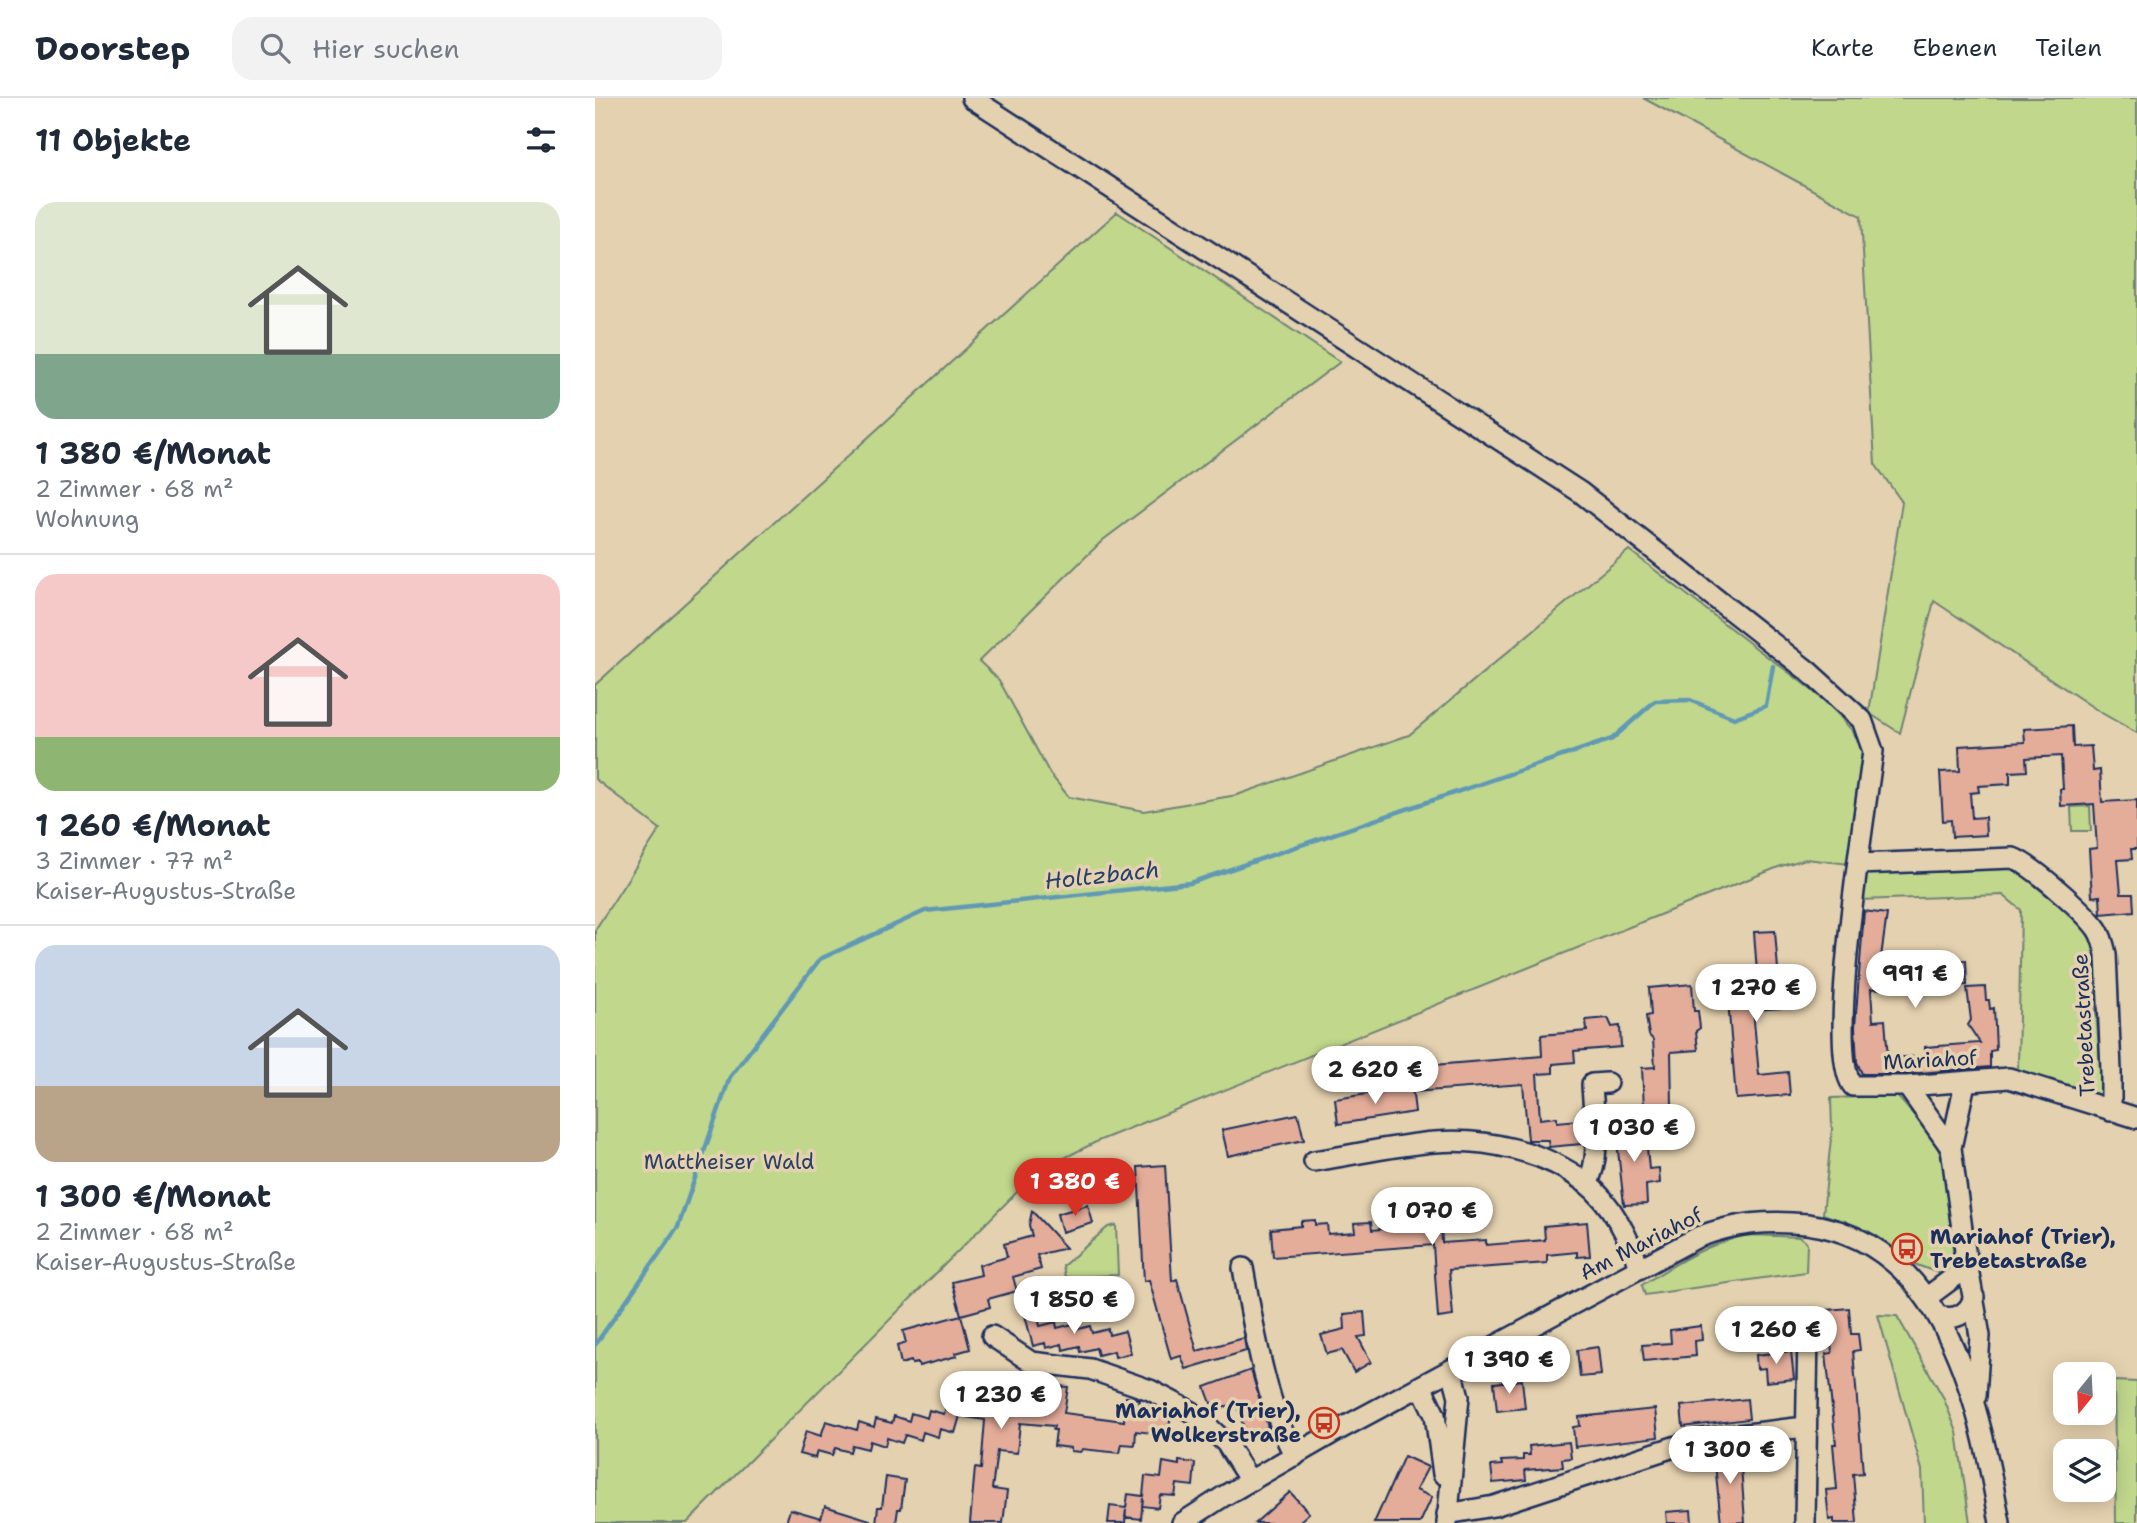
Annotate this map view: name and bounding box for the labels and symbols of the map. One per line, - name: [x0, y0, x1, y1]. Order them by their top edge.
- water label: Holtzbach: [1043, 854, 1161, 896]
- pin: 991 €: [1866, 950, 1964, 1010]
- street label: Trebetastraße: [2066, 953, 2102, 1097]
- pin: 1 270 €: [1691, 964, 1821, 1024]
- street label: Mariahof: [1882, 1044, 1978, 1076]
- pin: 2 620 €: [1310, 1046, 1440, 1106]
- pin: 1 030 €: [1569, 1104, 1699, 1164]
- park label: Mattheiser Wald: [644, 1148, 814, 1176]
- pin: 1 380 €: [1010, 1158, 1140, 1218]
- pin: 1 070 €: [1367, 1188, 1497, 1247]
- street label: Am Mariahof: [1575, 1201, 1707, 1287]
- place label: Mariahof (Trier), Trebetastraße: [1930, 1223, 2116, 1275]
- bus stop icon: Mariahof (Trier), Trebetastraße: [1890, 1232, 1924, 1266]
- pin: 1 850 €: [1009, 1276, 1139, 1336]
- pin: 1 260 €: [1711, 1306, 1841, 1366]
- pin: 1 390 €: [1444, 1336, 1574, 1396]
- north arrow: [2053, 1362, 2116, 1424]
- pin: 1 230 €: [936, 1372, 1066, 1431]
- place label: Mariahof (Trier), Wolkerstraße: [1115, 1397, 1301, 1449]
- bus stop icon: Mariahof (Trier), Wolkerstraße: [1307, 1406, 1341, 1440]
- pin: 1 300 €: [1665, 1426, 1795, 1486]

